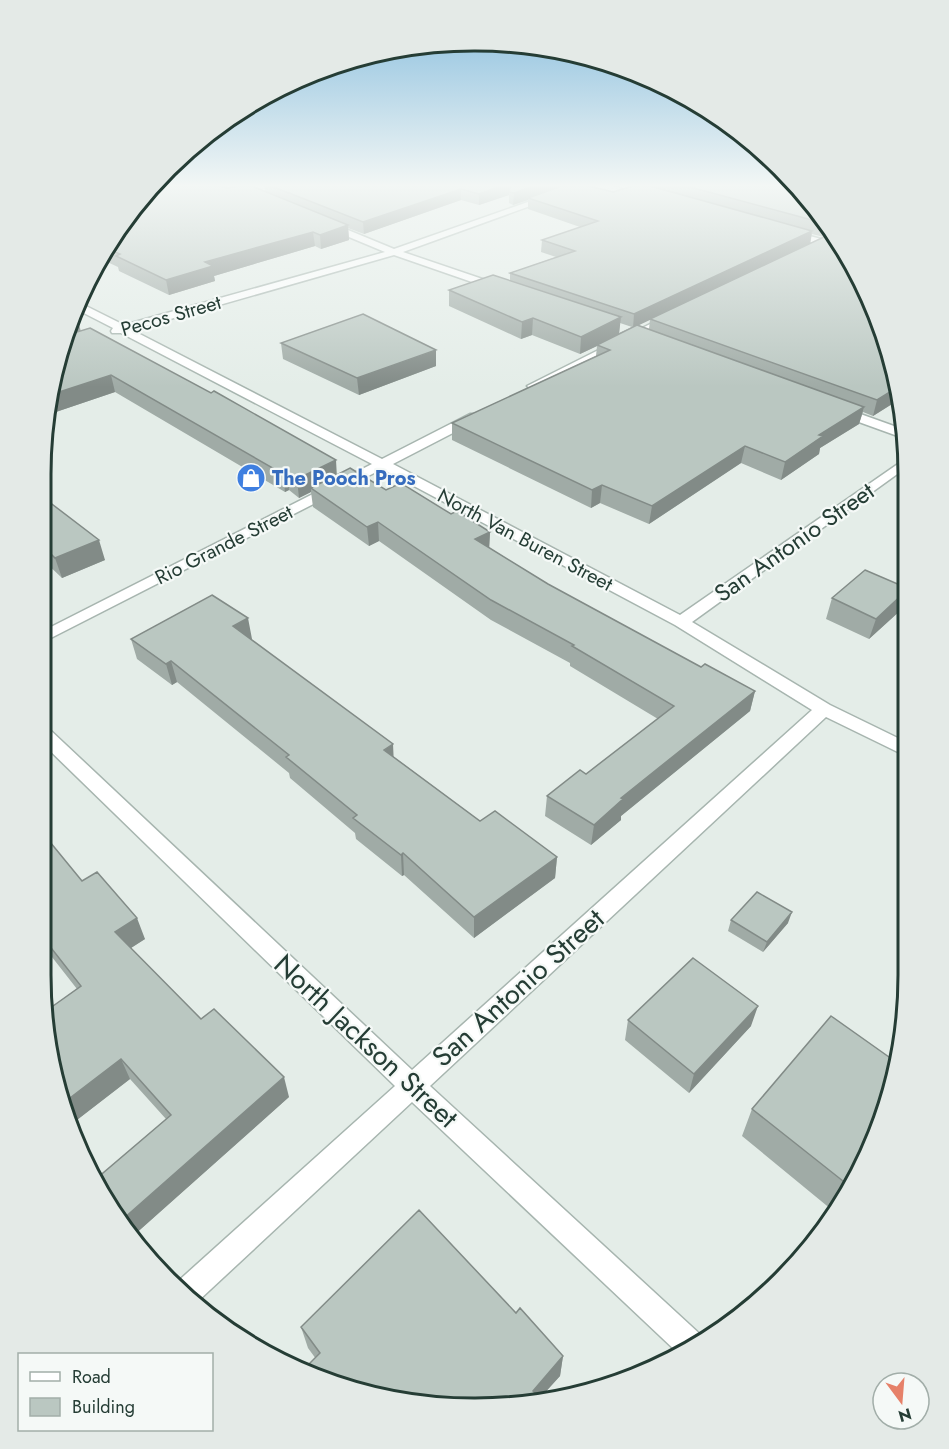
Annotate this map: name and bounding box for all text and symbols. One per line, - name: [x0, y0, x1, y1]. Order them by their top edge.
- street label: Pecos Street: [118, 288, 225, 344]
- shop icon: The Pooch Pros: [235, 462, 267, 494]
- place label: The Pooch Pros: [272, 464, 416, 493]
- street label: San Antonio Street: [707, 474, 881, 610]
- street label: North Van Buren Street: [432, 482, 618, 599]
- street label: Rio Grande Street: [150, 498, 298, 592]
- street label: San Antonio Street: [423, 899, 614, 1077]
- street label: North Jackson Street: [265, 945, 467, 1138]
- legend: [18, 1353, 213, 1431]
- text: Road: [72, 1364, 111, 1390]
- north arrow: [871, 1371, 931, 1431]
- text: Building: [72, 1394, 135, 1420]
- text: N: [896, 1402, 914, 1428]

